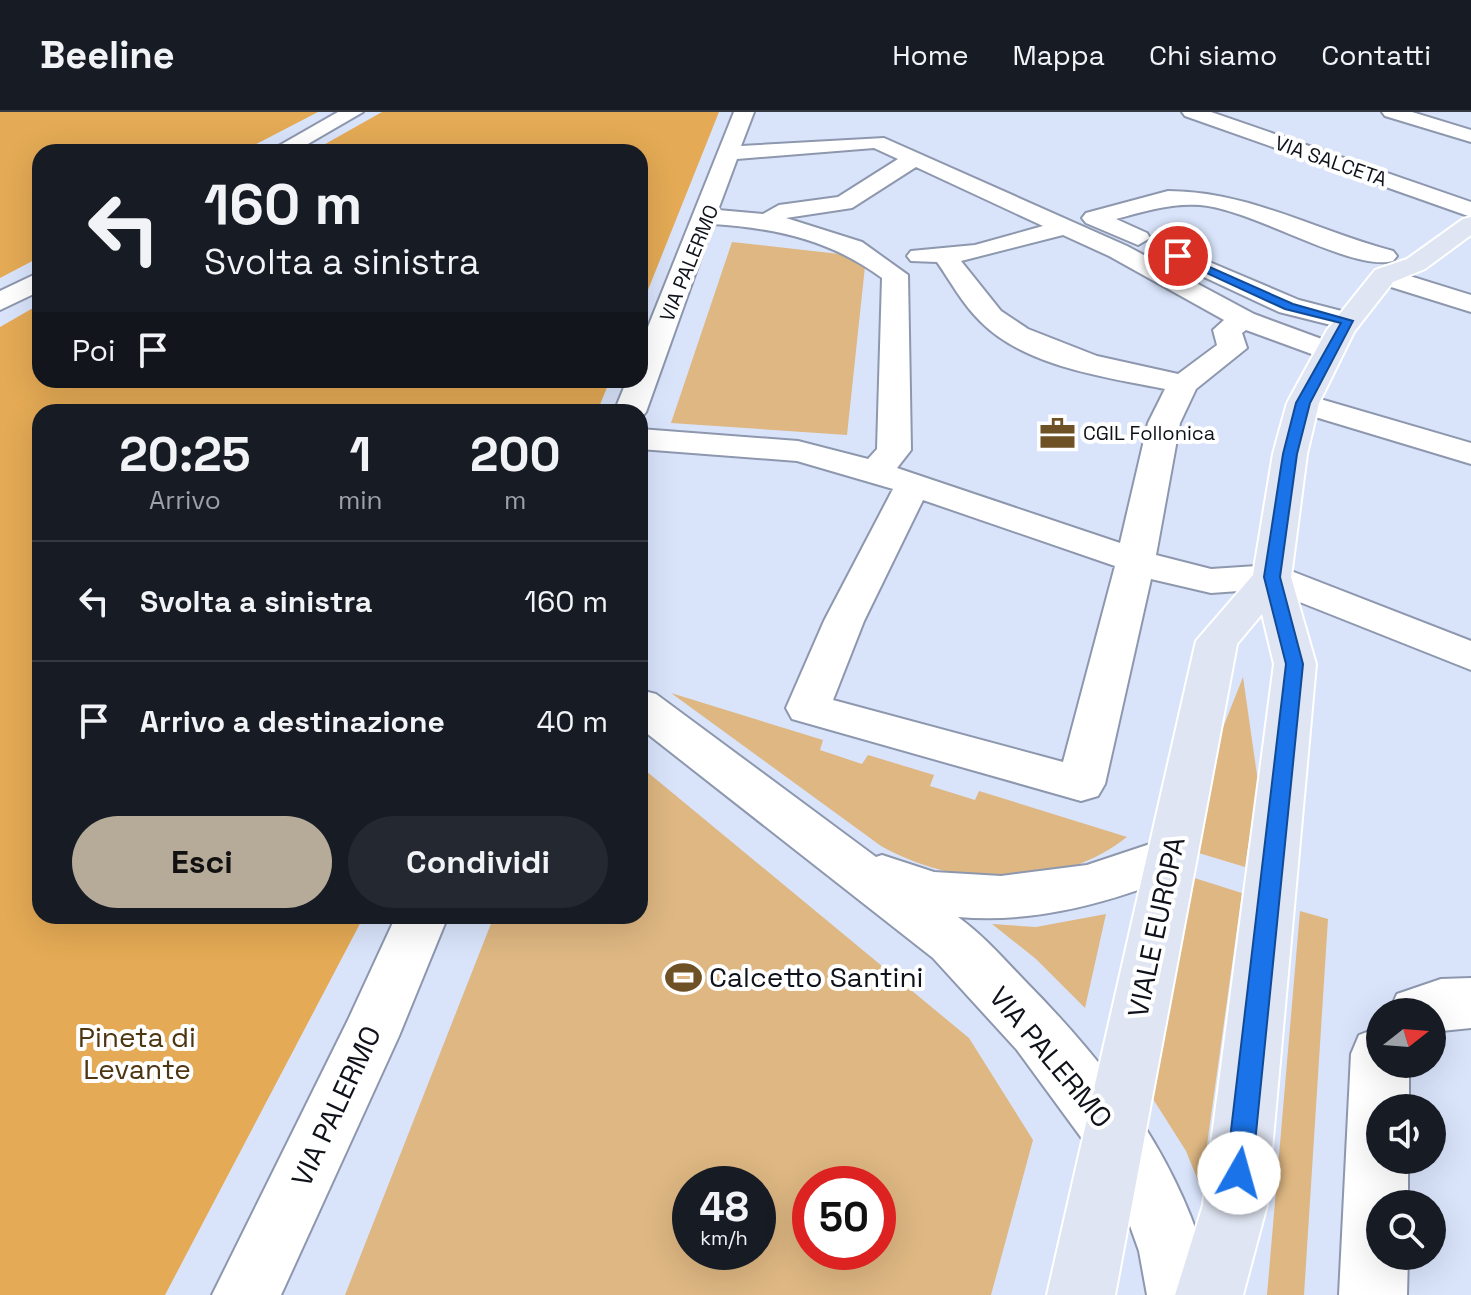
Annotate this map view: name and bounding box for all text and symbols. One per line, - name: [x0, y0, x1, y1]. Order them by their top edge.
- text: Beeline: [40, 31, 175, 79]
- text: Home: [892, 37, 968, 73]
- text: Mappa: [1012, 37, 1105, 73]
- text: Chi siamo: [1149, 37, 1277, 73]
- text: Contatti: [1321, 37, 1431, 73]
- street label: VIA SALCETA: [1271, 130, 1391, 192]
- text: 160 m: [204, 169, 362, 240]
- icon: left: [72, 176, 176, 280]
- street label: VIA PALERMO: [654, 201, 724, 325]
- pin: [1144, 222, 1212, 290]
- icon: arrive: [1156, 234, 1200, 278]
- text: Svolta a sinistra: [204, 239, 480, 285]
- icon: arrive: [131, 328, 175, 372]
- text: Poi: [72, 331, 115, 370]
- office icon: CGIL Follonica: [1038, 414, 1076, 452]
- place label: CGIL Follonica: [1083, 420, 1215, 446]
- text: 20:25: [119, 424, 251, 485]
- text: 1: [349, 424, 371, 485]
- text: 200: [470, 424, 561, 485]
- text: Arrivo: [149, 483, 221, 517]
- text: min: [338, 483, 383, 517]
- text: m: [504, 483, 526, 517]
- icon: left: [72, 579, 116, 623]
- text: Svolta a sinistra: [140, 582, 372, 621]
- text: 160 m: [524, 582, 608, 621]
- icon: arrive: [72, 699, 116, 743]
- text: Arrivo a destinazione: [140, 702, 445, 741]
- text: 40 m: [537, 702, 608, 741]
- button: Esci: [72, 816, 332, 908]
- button: Condividi: [348, 816, 608, 908]
- street label: VIALE EUROPA: [1119, 833, 1193, 1021]
- sports icon: Calcetto Santini: [664, 958, 702, 996]
- place label: Calcetto Santini: [709, 959, 923, 995]
- street label: VIA PALERMO: [982, 979, 1120, 1135]
- north arrow: [1366, 998, 1446, 1078]
- map controls: [1366, 998, 1446, 1270]
- park label: Pineta di Levante: [78, 1019, 196, 1087]
- street label: VIA PALERMO: [283, 1020, 389, 1192]
- button: sound: [1366, 1094, 1446, 1174]
- position arrow: [1197, 1131, 1281, 1215]
- speed limit sign: 50: [792, 1166, 896, 1270]
- text: 48: [699, 1182, 749, 1233]
- button: search: [1366, 1190, 1446, 1270]
- text: km/h: [700, 1225, 748, 1251]

